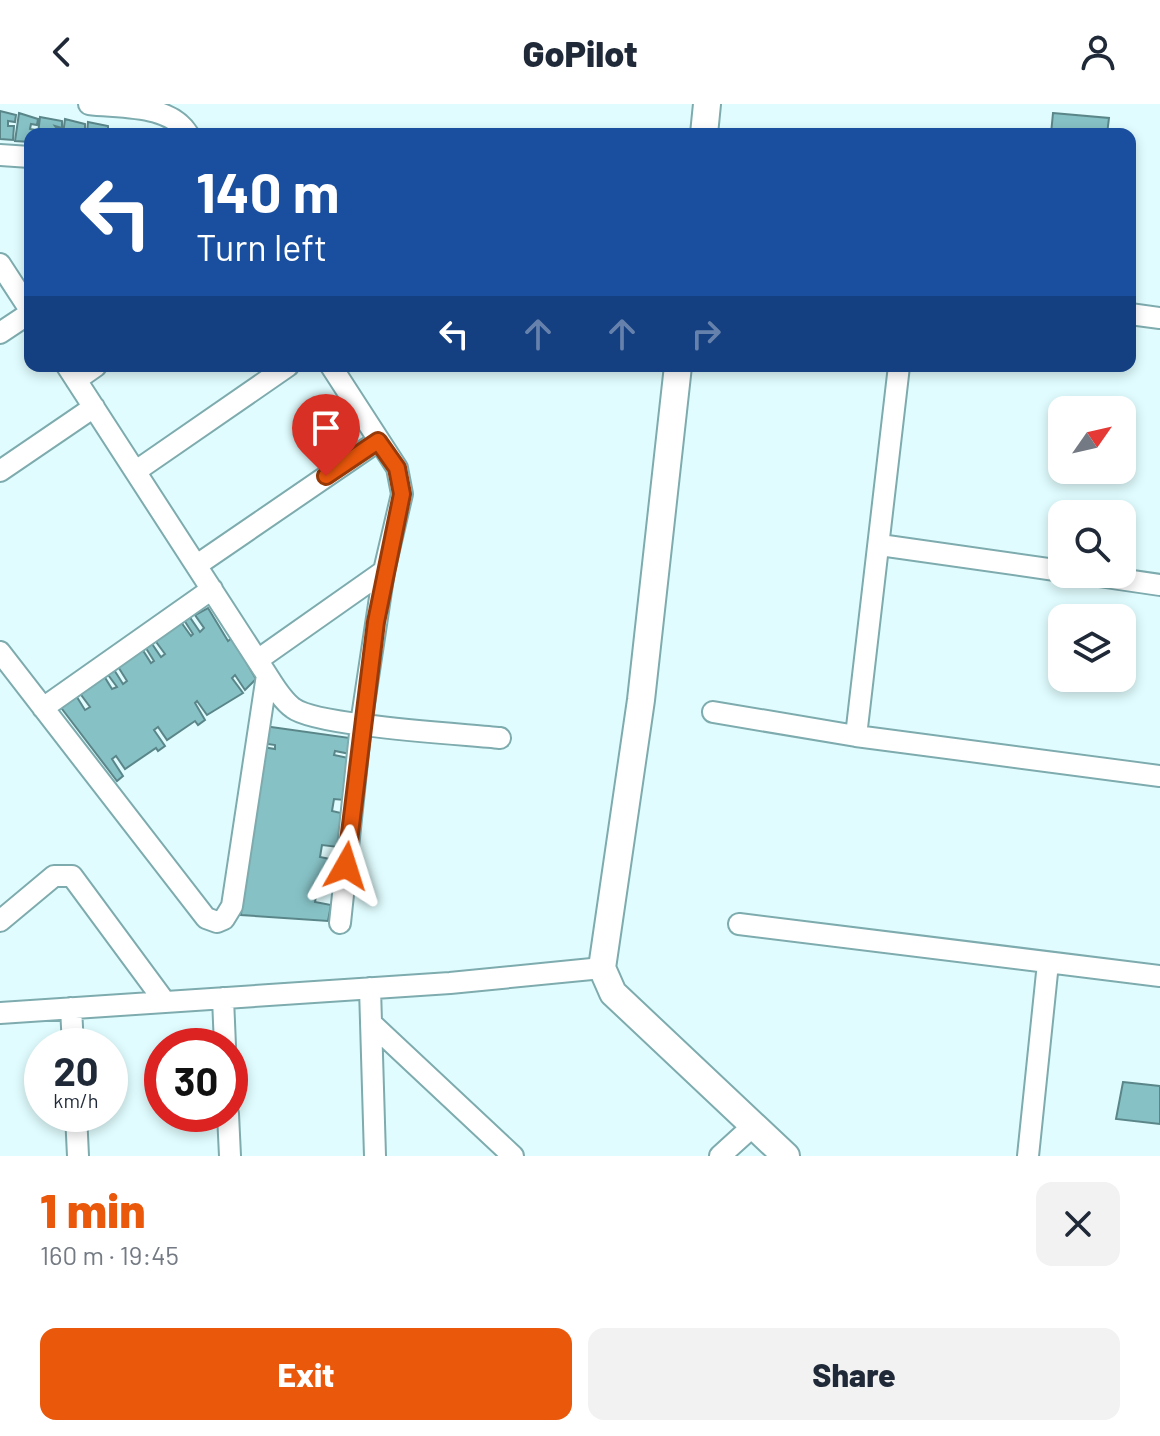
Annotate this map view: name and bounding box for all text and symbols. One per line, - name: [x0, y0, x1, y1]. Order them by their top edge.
- icon: back: [40, 30, 84, 74]
- icon: person: [1076, 30, 1120, 74]
- text: GoPilot: [522, 31, 638, 74]
- text: 140 m: [196, 157, 340, 224]
- icon: left: [64, 160, 168, 264]
- text: Turn left: [196, 225, 327, 268]
- icon: left: [432, 312, 476, 356]
- icon: ahead: [516, 312, 560, 356]
- icon: ahead: [600, 312, 644, 356]
- icon: right: [684, 312, 728, 356]
- pin: [292, 394, 360, 476]
- north arrow: [1048, 396, 1136, 484]
- map controls: [1048, 396, 1136, 692]
- icon: arrive: [304, 406, 348, 450]
- button: search: [1048, 500, 1136, 588]
- button: layers: [1048, 604, 1136, 692]
- position arrow: [304, 824, 388, 908]
- speed limit sign: 30: [144, 1028, 248, 1132]
- text: 20: [53, 1046, 99, 1094]
- text: km/h: [53, 1088, 99, 1112]
- text: 1 min: [40, 1180, 146, 1238]
- button: close: [1036, 1182, 1120, 1266]
- text: 160 m · 19:45: [40, 1239, 179, 1270]
- button: Exit: [40, 1328, 572, 1420]
- button: Share: [588, 1328, 1120, 1420]

